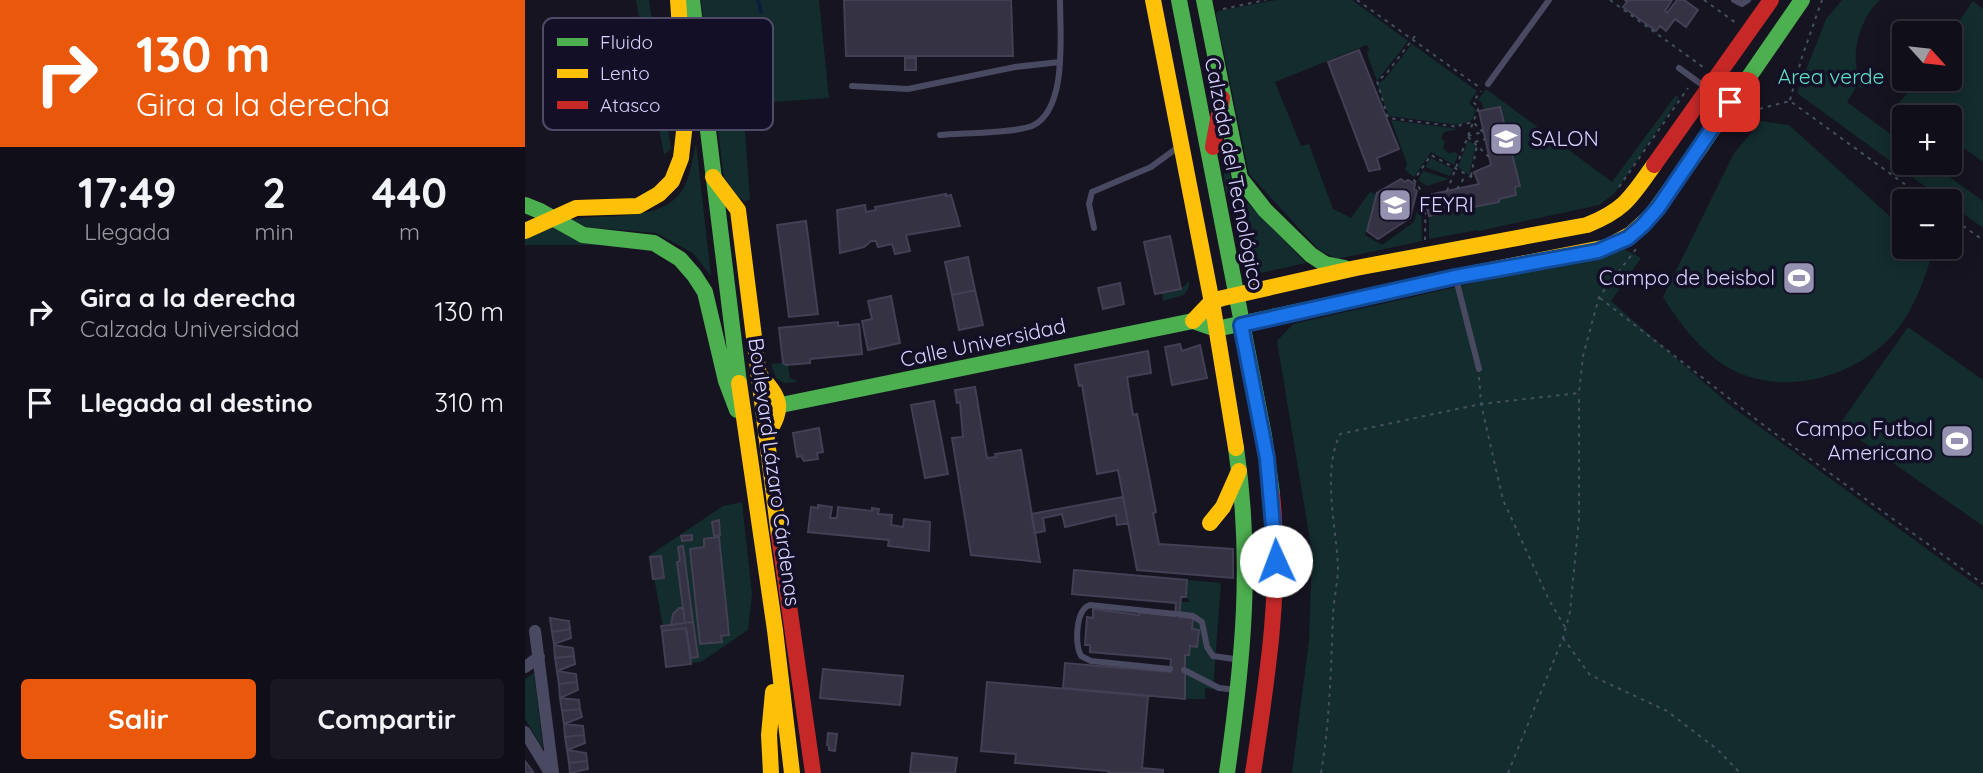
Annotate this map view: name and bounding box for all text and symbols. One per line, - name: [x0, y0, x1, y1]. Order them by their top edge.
- legend: [543, 18, 773, 130]
- north arrow: [1892, 21, 1962, 91]
- map controls: [1892, 21, 1962, 259]
- text: 130 m: [136, 23, 270, 84]
- icon: right: [21, 28, 112, 119]
- text: Fluido: [600, 30, 653, 54]
- street label: Calzada del Tecnológico: [1200, 55, 1270, 293]
- text: Lento: [600, 61, 650, 85]
- park label: Area verde: [1778, 63, 1884, 89]
- pin: [1700, 72, 1760, 132]
- icon: arrive: [1711, 83, 1749, 121]
- text: Gira a la derecha: [136, 84, 390, 124]
- text: Atasco: [600, 93, 660, 117]
- button: +: [1892, 105, 1962, 175]
- school or university icon: SALON: [1487, 120, 1525, 158]
- place label: SALON: [1531, 125, 1599, 151]
- text: 17:49: [78, 166, 177, 219]
- text: 2: [262, 166, 286, 219]
- text: 440: [372, 166, 447, 219]
- school or university icon: FEYRI: [1376, 186, 1414, 224]
- button: −: [1892, 189, 1962, 259]
- place label: FEYRI: [1419, 191, 1474, 217]
- text: Llegada: [84, 217, 170, 246]
- text: min: [255, 217, 294, 246]
- text: m: [399, 217, 420, 246]
- sports icon: Campo de beisbol: [1780, 259, 1818, 297]
- place label: Campo de beisbol: [1599, 264, 1775, 290]
- text: Gira a la derecha: [80, 281, 296, 314]
- icon: right: [21, 293, 59, 331]
- text: 130 m: [434, 295, 504, 328]
- street label: Calle Universidad: [898, 312, 1068, 372]
- text: Calzada Universidad: [80, 314, 299, 343]
- street label: Boulevard Lázaro Cárdenas: [743, 336, 807, 608]
- icon: arrive: [21, 384, 59, 422]
- text: Llegada al destino: [80, 386, 313, 419]
- text: 310 m: [434, 386, 504, 419]
- place label: Campo Futbol Americano: [1795, 415, 1933, 465]
- sports icon: Campo Futbol Americano: [1938, 422, 1976, 460]
- position arrow: [1239, 524, 1313, 598]
- button: Salir: [21, 679, 256, 759]
- button: Compartir: [270, 679, 504, 759]

